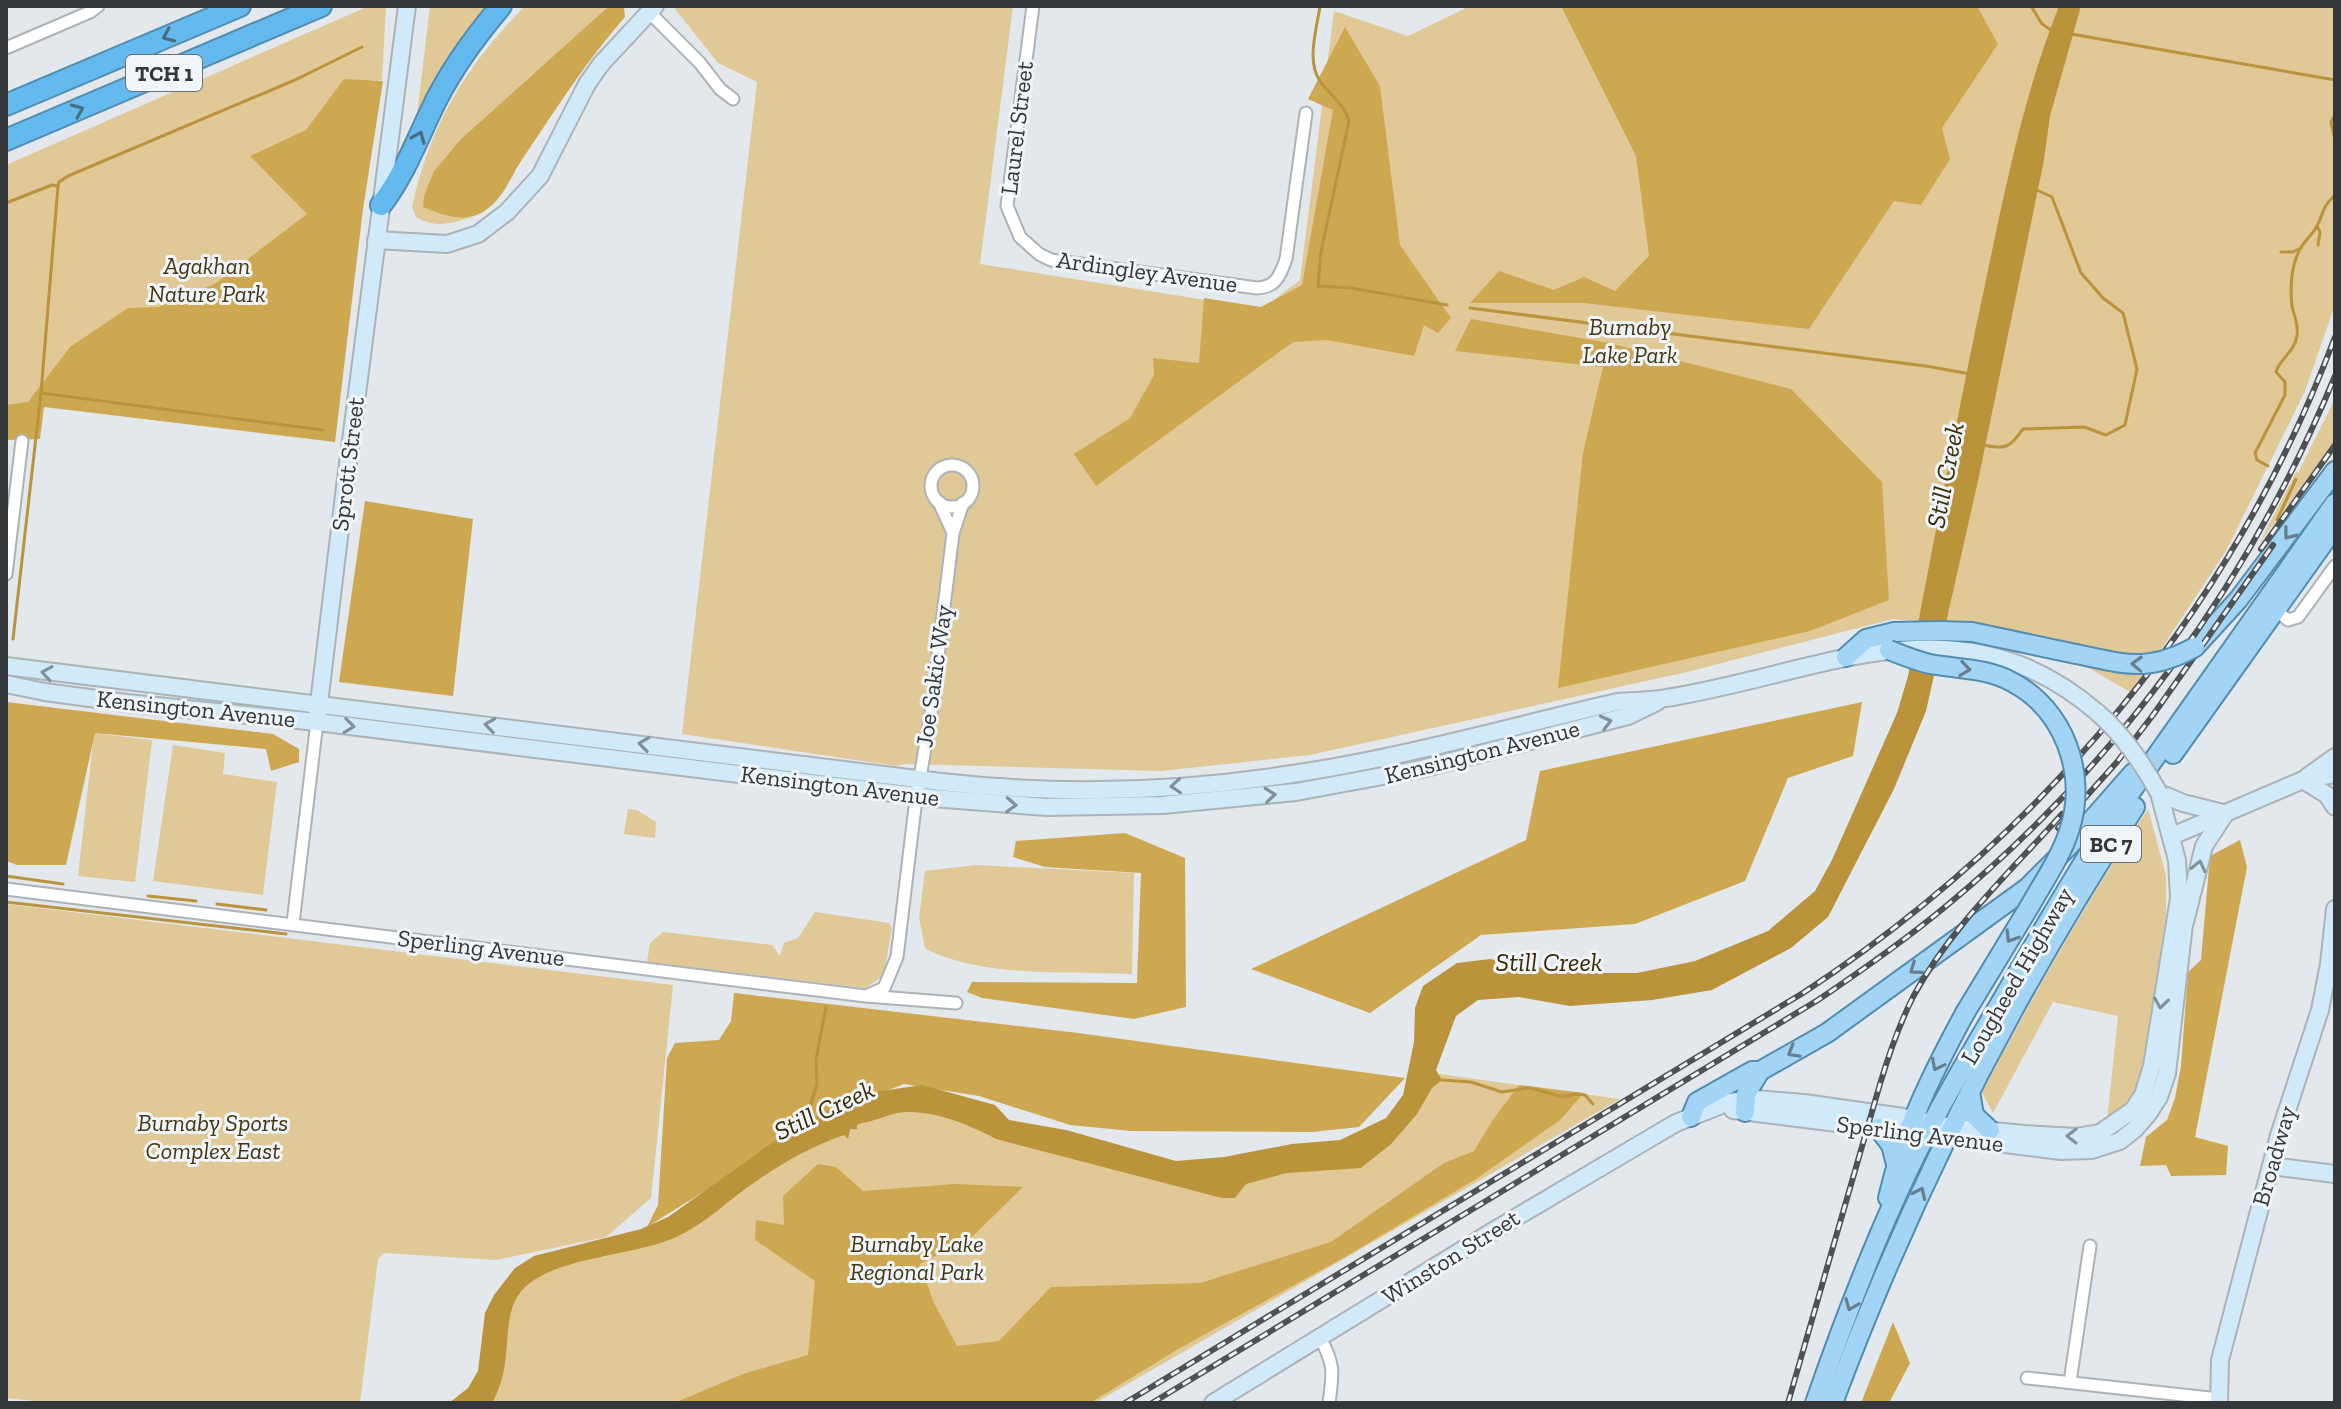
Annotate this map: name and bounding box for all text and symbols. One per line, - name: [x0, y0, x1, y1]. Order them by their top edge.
- one-way arrow: [162, 27, 177, 43]
- road number: TCH 1: [126, 55, 202, 91]
- street label: Laurel Street: [994, 59, 1039, 196]
- one-way arrow: [70, 103, 84, 119]
- one-way arrow: [410, 131, 426, 146]
- street label: Ardingley Avenue: [1055, 244, 1239, 299]
- park label: Agakhan Nature Park: [148, 251, 266, 308]
- park label: Burnaby Lake Park: [1582, 312, 1678, 369]
- street label: Sprott Street: [325, 395, 370, 533]
- water label: Still Creek: [1919, 420, 1971, 530]
- one-way arrow: [2285, 525, 2299, 540]
- street label: Joe Sakic Way: [909, 602, 958, 749]
- one-way arrow: [2130, 655, 2143, 672]
- one-way arrow: [1958, 660, 1972, 677]
- one-way arrow: [40, 665, 54, 682]
- street label: Kensington Avenue: [95, 684, 297, 733]
- street label: Kensington Avenue: [1381, 713, 1582, 790]
- one-way arrow: [1598, 714, 1612, 731]
- one-way arrow: [343, 717, 356, 734]
- one-way arrow: [483, 717, 497, 734]
- one-way arrow: [637, 736, 650, 753]
- street label: Kensington Avenue: [739, 759, 941, 812]
- one-way arrow: [1169, 777, 1182, 794]
- one-way arrow: [1264, 787, 1277, 804]
- one-way arrow: [1005, 796, 1018, 813]
- road number: BC 7: [2081, 826, 2141, 862]
- one-way arrow: [2190, 860, 2207, 873]
- street label: Lougheed Highway: [1954, 882, 2079, 1069]
- street label: Sperling Avenue: [396, 923, 566, 972]
- one-way arrow: [2005, 928, 2021, 943]
- water label: Still Creek: [1496, 946, 1602, 978]
- one-way arrow: [1910, 959, 1924, 974]
- one-way arrow: [2153, 996, 2170, 1009]
- one-way arrow: [1788, 1042, 1802, 1058]
- one-way arrow: [1932, 1056, 1947, 1071]
- water label: Still Creek: [769, 1073, 879, 1147]
- street label: Broadway: [2245, 1102, 2302, 1209]
- park label: Burnaby Sports Complex East: [138, 1108, 288, 1165]
- street label: Sperling Avenue: [1835, 1109, 2005, 1158]
- one-way arrow: [2065, 1127, 2078, 1145]
- one-way arrow: [1910, 1187, 1926, 1201]
- street label: Winston Street: [1377, 1203, 1525, 1310]
- park label: Burnaby Lake Regional Park: [850, 1229, 984, 1286]
- one-way arrow: [1844, 1297, 1861, 1311]

